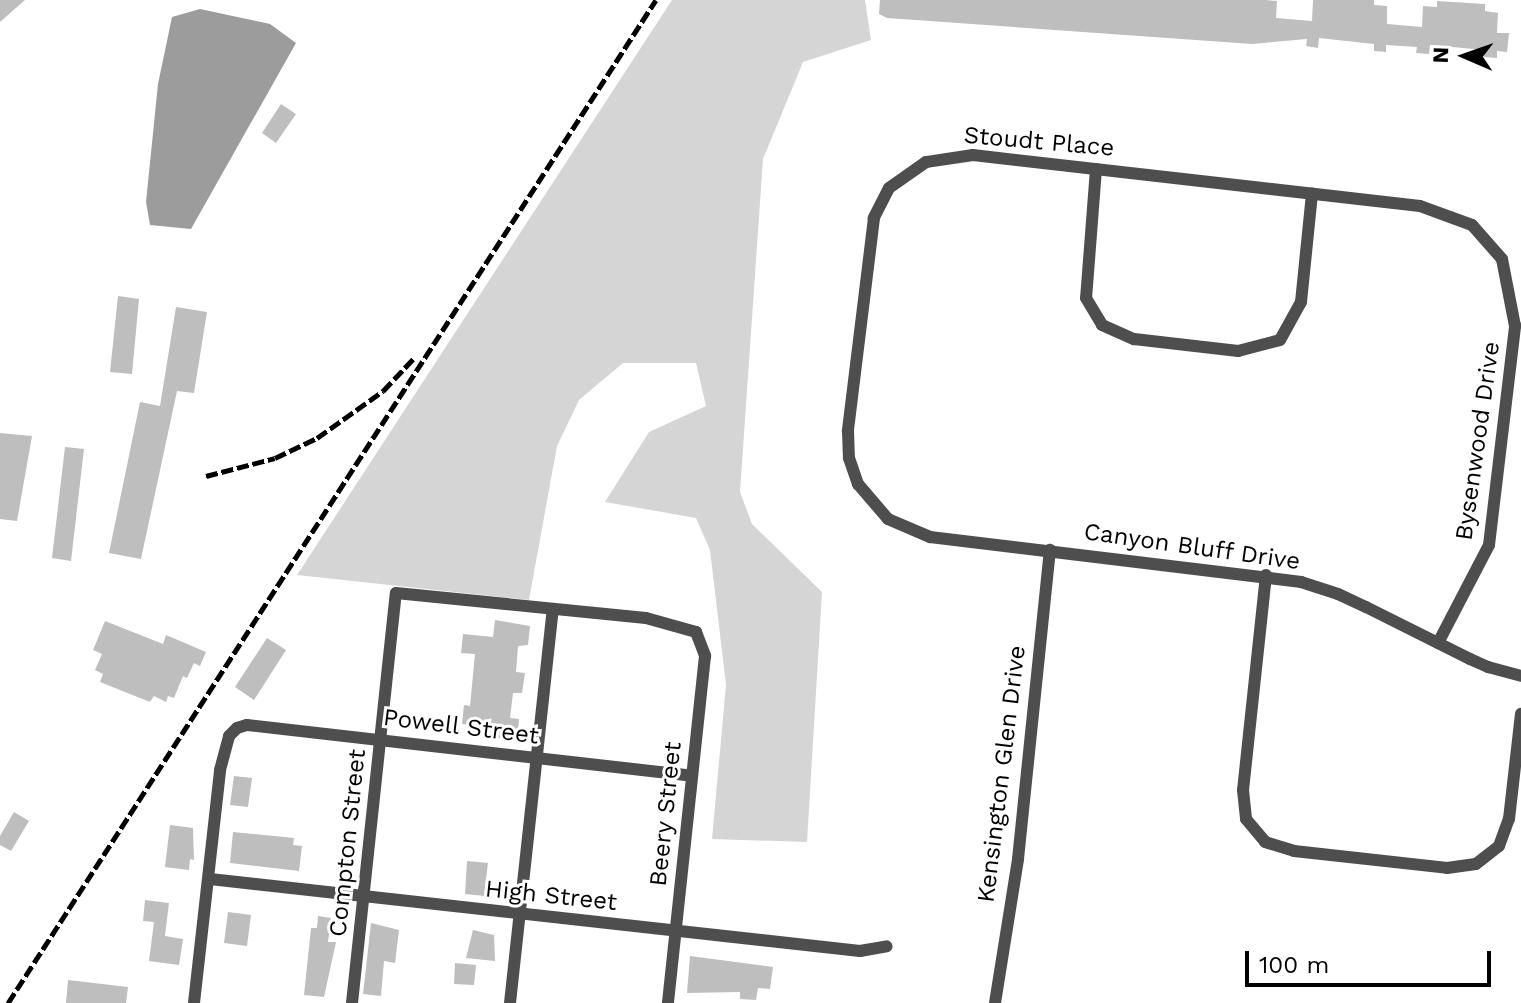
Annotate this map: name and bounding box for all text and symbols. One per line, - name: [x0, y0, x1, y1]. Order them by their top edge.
- north arrow: [1425, 16, 1505, 96]
- text: N: [1428, 47, 1453, 64]
- street label: Stoudt Place: [963, 121, 1115, 163]
- street label: Bysenwood Drive: [1450, 340, 1506, 542]
- street label: Canyon Bluff Drive: [1082, 518, 1302, 576]
- street label: Kensington Glen Drive: [972, 644, 1032, 904]
- street label: Powell Street: [381, 703, 541, 751]
- street label: Beery Street: [644, 740, 688, 888]
- street label: Compton Street: [324, 748, 372, 938]
- street label: High Street: [484, 875, 618, 917]
- scale bar: [1249, 935, 1495, 985]
- text: 100 m: [1259, 951, 1329, 979]

